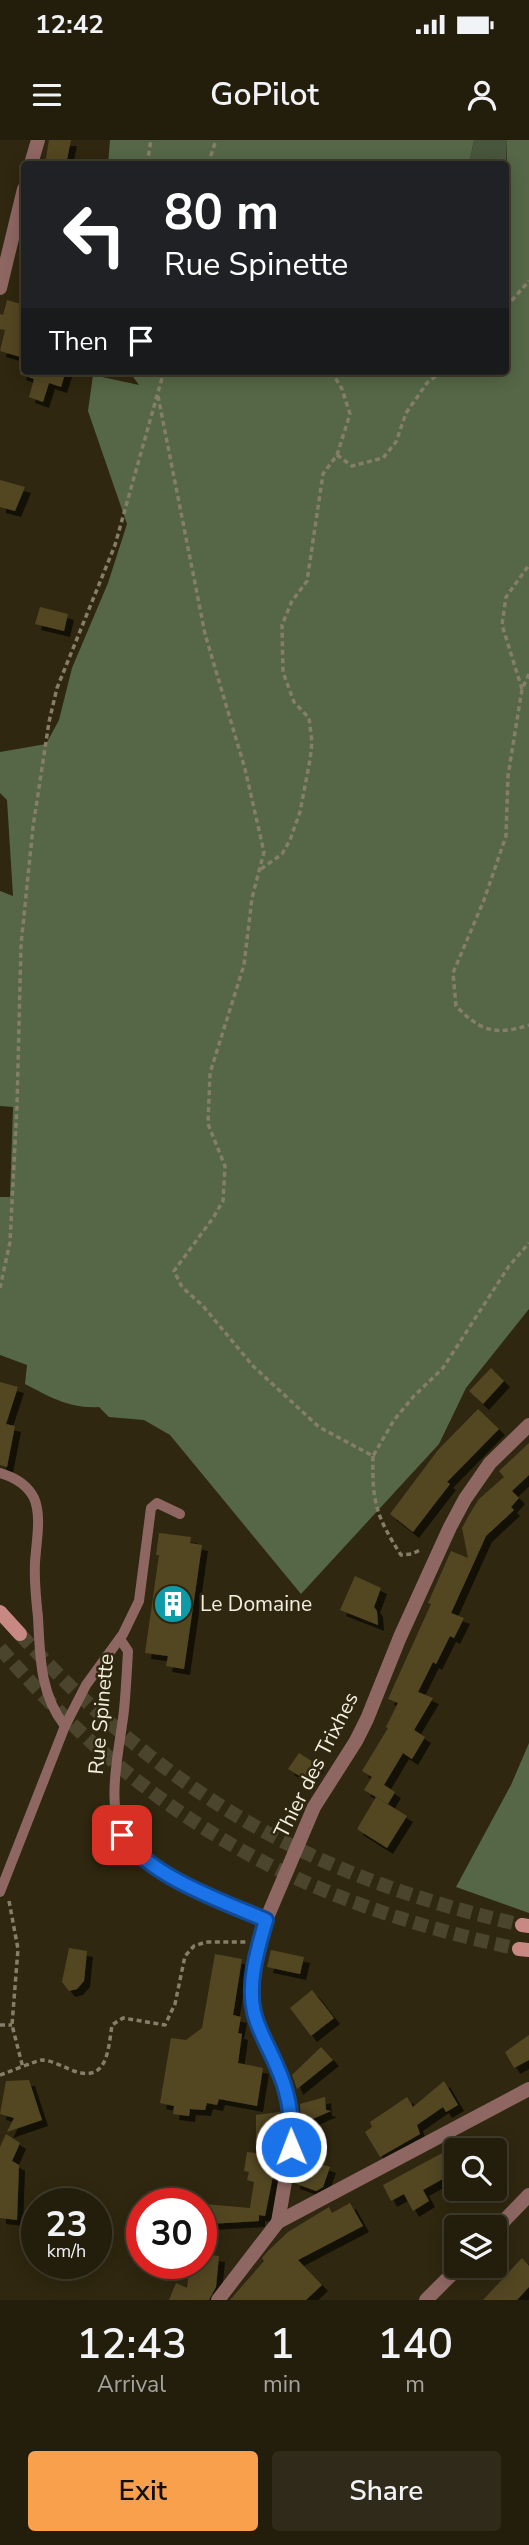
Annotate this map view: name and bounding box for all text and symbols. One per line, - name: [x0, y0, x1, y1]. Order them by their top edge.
- text: 12:42: [35, 7, 104, 42]
- text: GoPilot: [210, 73, 319, 116]
- icon: menu: [28, 76, 66, 114]
- icon: person: [463, 76, 501, 114]
- text: 80 m: [164, 179, 279, 246]
- icon: left: [49, 189, 140, 280]
- text: Rue Spinette: [164, 243, 348, 286]
- icon: arrive: [122, 322, 160, 360]
- text: Then: [49, 324, 108, 359]
- building icon: Le Domaine: [152, 1583, 194, 1625]
- place label: Le Domaine: [200, 1590, 312, 1618]
- street label: Rue Spinette: [82, 1653, 120, 1775]
- street label: Thier des Trixhes: [267, 1687, 365, 1843]
- pin: [92, 1805, 152, 1865]
- icon: arrive: [103, 1816, 141, 1854]
- position arrow: [254, 2110, 328, 2184]
- map controls: [444, 2138, 507, 2278]
- button: search: [444, 2138, 507, 2201]
- speed limit sign: 30: [126, 2188, 217, 2279]
- text: 23: [45, 2201, 88, 2248]
- button: layers: [444, 2215, 507, 2278]
- text: km/h: [47, 2239, 86, 2263]
- text: 12:43: [76, 2316, 187, 2373]
- text: 1: [269, 2316, 295, 2373]
- text: 140: [377, 2316, 453, 2373]
- text: Arrival: [97, 2369, 166, 2400]
- text: min: [263, 2369, 301, 2400]
- text: m: [405, 2369, 425, 2400]
- button: Exit: [28, 2451, 258, 2531]
- button: Share: [272, 2451, 501, 2531]

